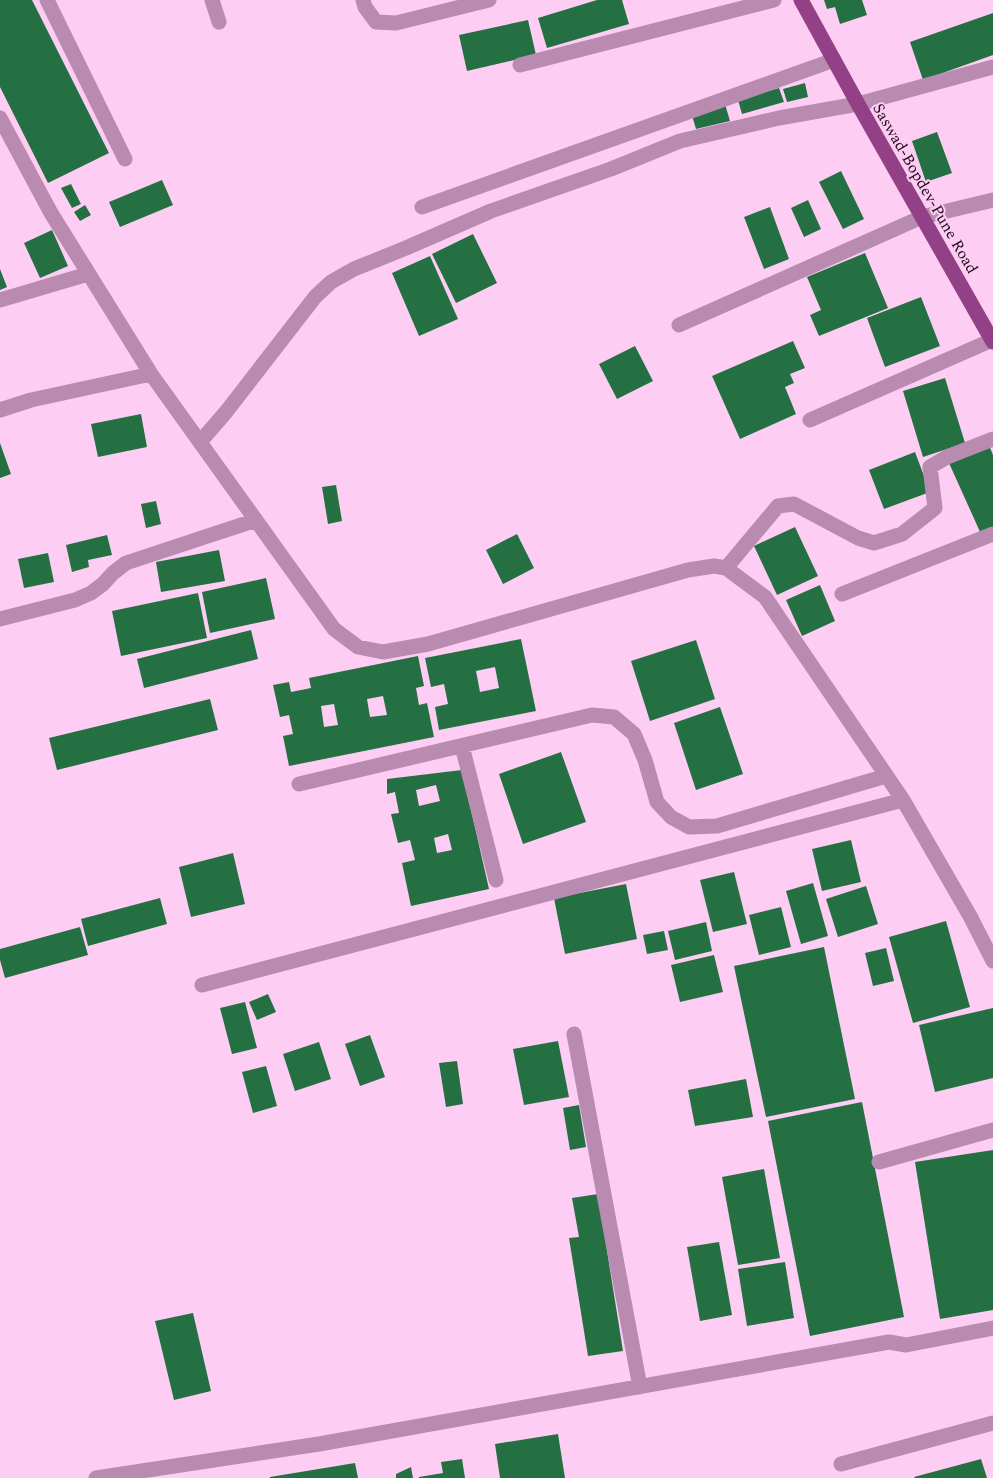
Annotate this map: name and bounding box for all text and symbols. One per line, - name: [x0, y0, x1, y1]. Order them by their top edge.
- street label: Saswad-Bopdev-Pune Road: [866, 99, 984, 278]

